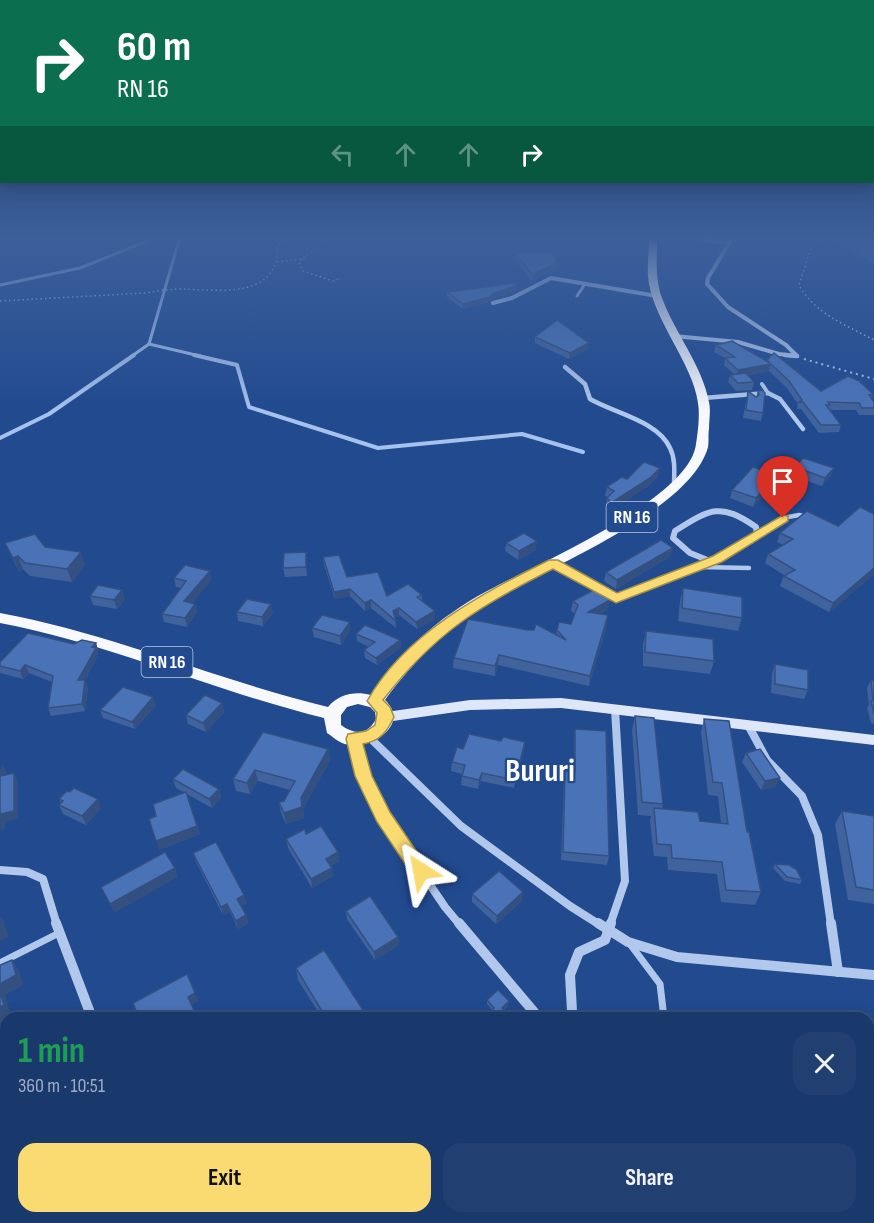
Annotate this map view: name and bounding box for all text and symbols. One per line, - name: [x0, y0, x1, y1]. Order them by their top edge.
- text: 60 m: [117, 22, 191, 73]
- icon: right: [18, 24, 96, 102]
- text: RN 16: [117, 73, 169, 105]
- icon: left: [326, 138, 359, 171]
- icon: ahead: [389, 138, 422, 171]
- icon: ahead: [452, 138, 485, 171]
- icon: right: [515, 138, 548, 171]
- pin: [757, 456, 808, 518]
- icon: arrive: [766, 465, 799, 498]
- road number: RN 16: [606, 502, 658, 532]
- road number: RN 16: [142, 647, 192, 677]
- district label: Bururi: [505, 752, 575, 791]
- position arrow: [389, 839, 453, 903]
- text: 1 min: [18, 1030, 85, 1073]
- button: close: [793, 1032, 856, 1095]
- text: 360 m · 10:51: [18, 1074, 105, 1098]
- button: Exit: [18, 1143, 431, 1212]
- button: Share: [443, 1143, 856, 1212]

